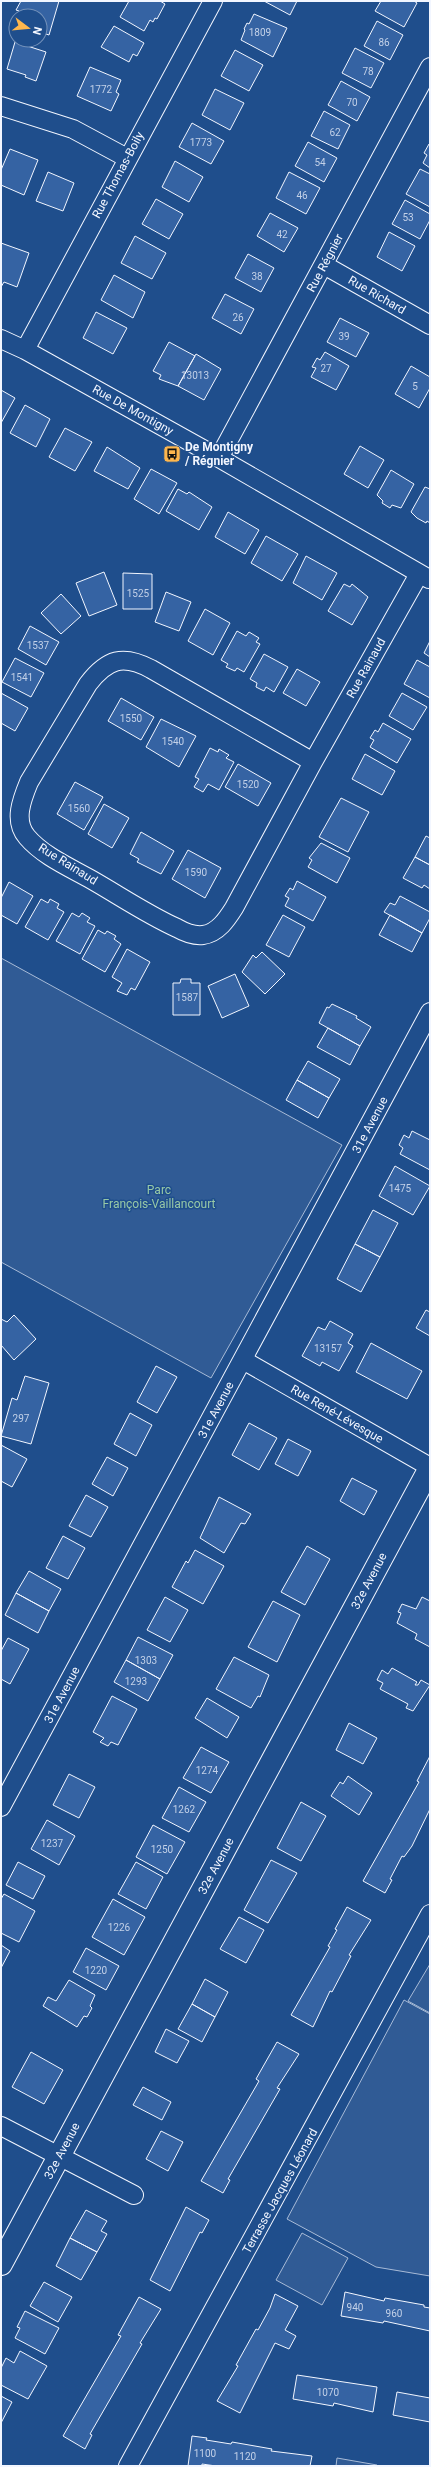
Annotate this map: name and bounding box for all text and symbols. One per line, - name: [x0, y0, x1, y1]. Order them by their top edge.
- north arrow: [8, 8, 48, 48]
- text: N: [30, 25, 44, 36]
- house number: 1809: [249, 27, 271, 38]
- house number: 86: [378, 37, 390, 48]
- house number: 78: [362, 66, 374, 77]
- house number: 1772: [90, 84, 113, 95]
- house number: 70: [346, 97, 358, 108]
- house number: 62: [329, 127, 341, 138]
- street label: Rue Thomas-Boily: [89, 129, 147, 221]
- house number: 1773: [190, 137, 212, 148]
- house number: 54: [314, 157, 326, 168]
- house number: 46: [296, 190, 308, 201]
- house number: 53: [402, 212, 414, 223]
- house number: 42: [276, 229, 288, 240]
- street label: Rue Régnier: [304, 232, 346, 294]
- house number: 38: [251, 271, 263, 282]
- street label: Rue Richard: [346, 273, 408, 317]
- house number: 26: [232, 312, 244, 323]
- house number: 39: [338, 331, 350, 342]
- house number: 27: [320, 363, 332, 374]
- house number: 13013: [181, 370, 209, 381]
- house number: 5: [412, 381, 418, 392]
- street label: Rue De Montigny: [90, 382, 176, 438]
- place label: De Montigny / Régnier: [184, 440, 254, 468]
- bus stop icon: De Montigny / Régnier: [162, 444, 182, 464]
- house number: 1525: [127, 588, 150, 599]
- street label: Rue Rainaud: [344, 635, 388, 701]
- house number: 1537: [27, 640, 50, 651]
- house number: 1541: [11, 672, 33, 683]
- house number: 1550: [120, 713, 143, 724]
- house number: 1540: [162, 736, 185, 747]
- house number: 1520: [237, 779, 260, 790]
- house number: 1560: [68, 803, 91, 814]
- street label: Rue Rainaud: [36, 840, 100, 888]
- house number: 1590: [185, 867, 208, 878]
- house number: 1587: [176, 992, 199, 1003]
- street label: 31e Avenue: [349, 1094, 391, 1156]
- park label: Parc François-Vaillancourt: [103, 1183, 215, 1211]
- house number: 1475: [389, 1183, 412, 1194]
- house number: 13157: [314, 1343, 342, 1354]
- street label: 31e Avenue: [195, 1379, 237, 1441]
- street label: Rue René-Lévesque: [288, 1382, 386, 1446]
- house number: 297: [13, 1413, 30, 1424]
- street label: 32e Avenue: [348, 1550, 390, 1612]
- house number: 1303: [135, 1655, 157, 1666]
- street label: 31e Avenue: [41, 1664, 83, 1726]
- house number: 1293: [125, 1676, 147, 1687]
- house number: 1274: [196, 1765, 219, 1776]
- house number: 1262: [173, 1804, 196, 1815]
- street label: 32e Avenue: [195, 1835, 237, 1897]
- house number: 1237: [41, 1838, 64, 1849]
- house number: 1250: [151, 1844, 174, 1855]
- house number: 1226: [108, 1922, 131, 1933]
- house number: 1220: [85, 1965, 108, 1976]
- street label: 32e Avenue: [41, 2120, 83, 2182]
- street label: Terrasse Jacques Léonard: [240, 2126, 320, 2256]
- house number: 940: [347, 2302, 364, 2313]
- house number: 960: [386, 2308, 403, 2319]
- house number: 1070: [317, 2387, 340, 2398]
- house number: 1100: [194, 2448, 217, 2459]
- house number: 1120: [234, 2451, 257, 2462]

